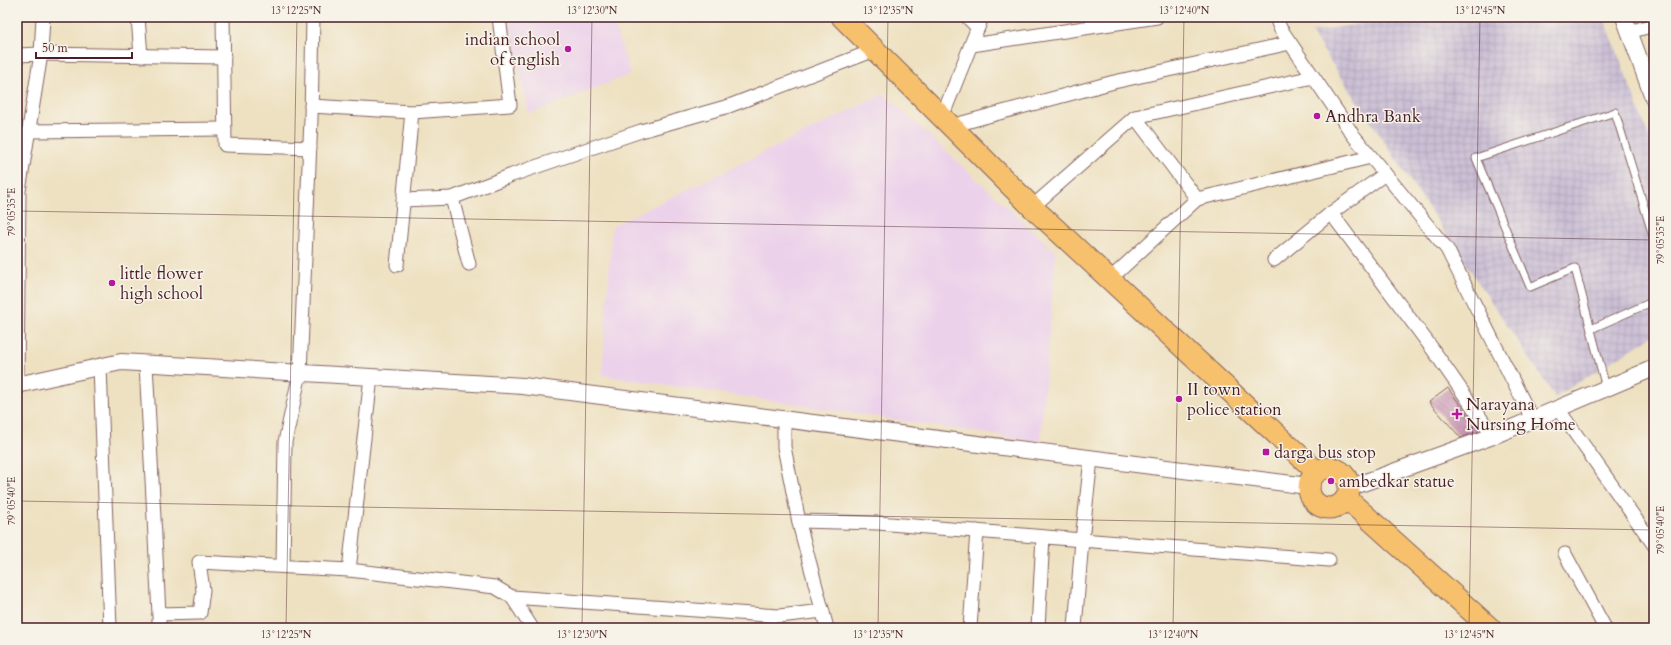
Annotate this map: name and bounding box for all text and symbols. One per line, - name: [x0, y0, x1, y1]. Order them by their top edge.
- text: 13°12'25"N: [271, 4, 322, 18]
- text: 13°12'30"N: [567, 4, 618, 18]
- text: 13°12'35"N: [863, 4, 914, 18]
- text: 13°12'40"N: [1159, 4, 1210, 18]
- text: 13°12'45"N: [1455, 4, 1506, 18]
- place label: indian school of english: [465, 28, 561, 71]
- scale bar: [36, 34, 132, 60]
- text: 50 m: [42, 40, 69, 56]
- marker: indian school of english: [563, 44, 573, 54]
- place label: Andhra Bank: [1325, 105, 1422, 128]
- marker: Andhra Bank: [1312, 111, 1322, 121]
- text: 79°05'35"E: [5, 188, 19, 236]
- text: 79°05'35"E: [1654, 216, 1668, 264]
- place label: little flower high school: [120, 262, 204, 305]
- marker: little flower high school: [107, 278, 117, 288]
- place label: II town police station: [1187, 378, 1282, 421]
- place label: Narayana Nursing Home: [1466, 393, 1576, 436]
- marker: II town police station: [1174, 394, 1184, 404]
- marker: Narayana Nursing Home: [1451, 408, 1463, 420]
- place label: darga bus stop: [1274, 441, 1376, 464]
- marker: darga bus stop: [1261, 447, 1271, 457]
- place label: ambedkar statue: [1339, 470, 1455, 493]
- marker: ambedkar statue: [1326, 476, 1336, 486]
- text: 79°05'40"E: [5, 477, 19, 525]
- text: 79°05'40"E: [1654, 506, 1668, 554]
- text: 13°12'25"N: [261, 628, 312, 642]
- text: 13°12'30"N: [557, 628, 608, 642]
- text: 13°12'35"N: [853, 628, 904, 642]
- text: 13°12'40"N: [1148, 628, 1199, 642]
- text: 13°12'45"N: [1444, 628, 1495, 642]

